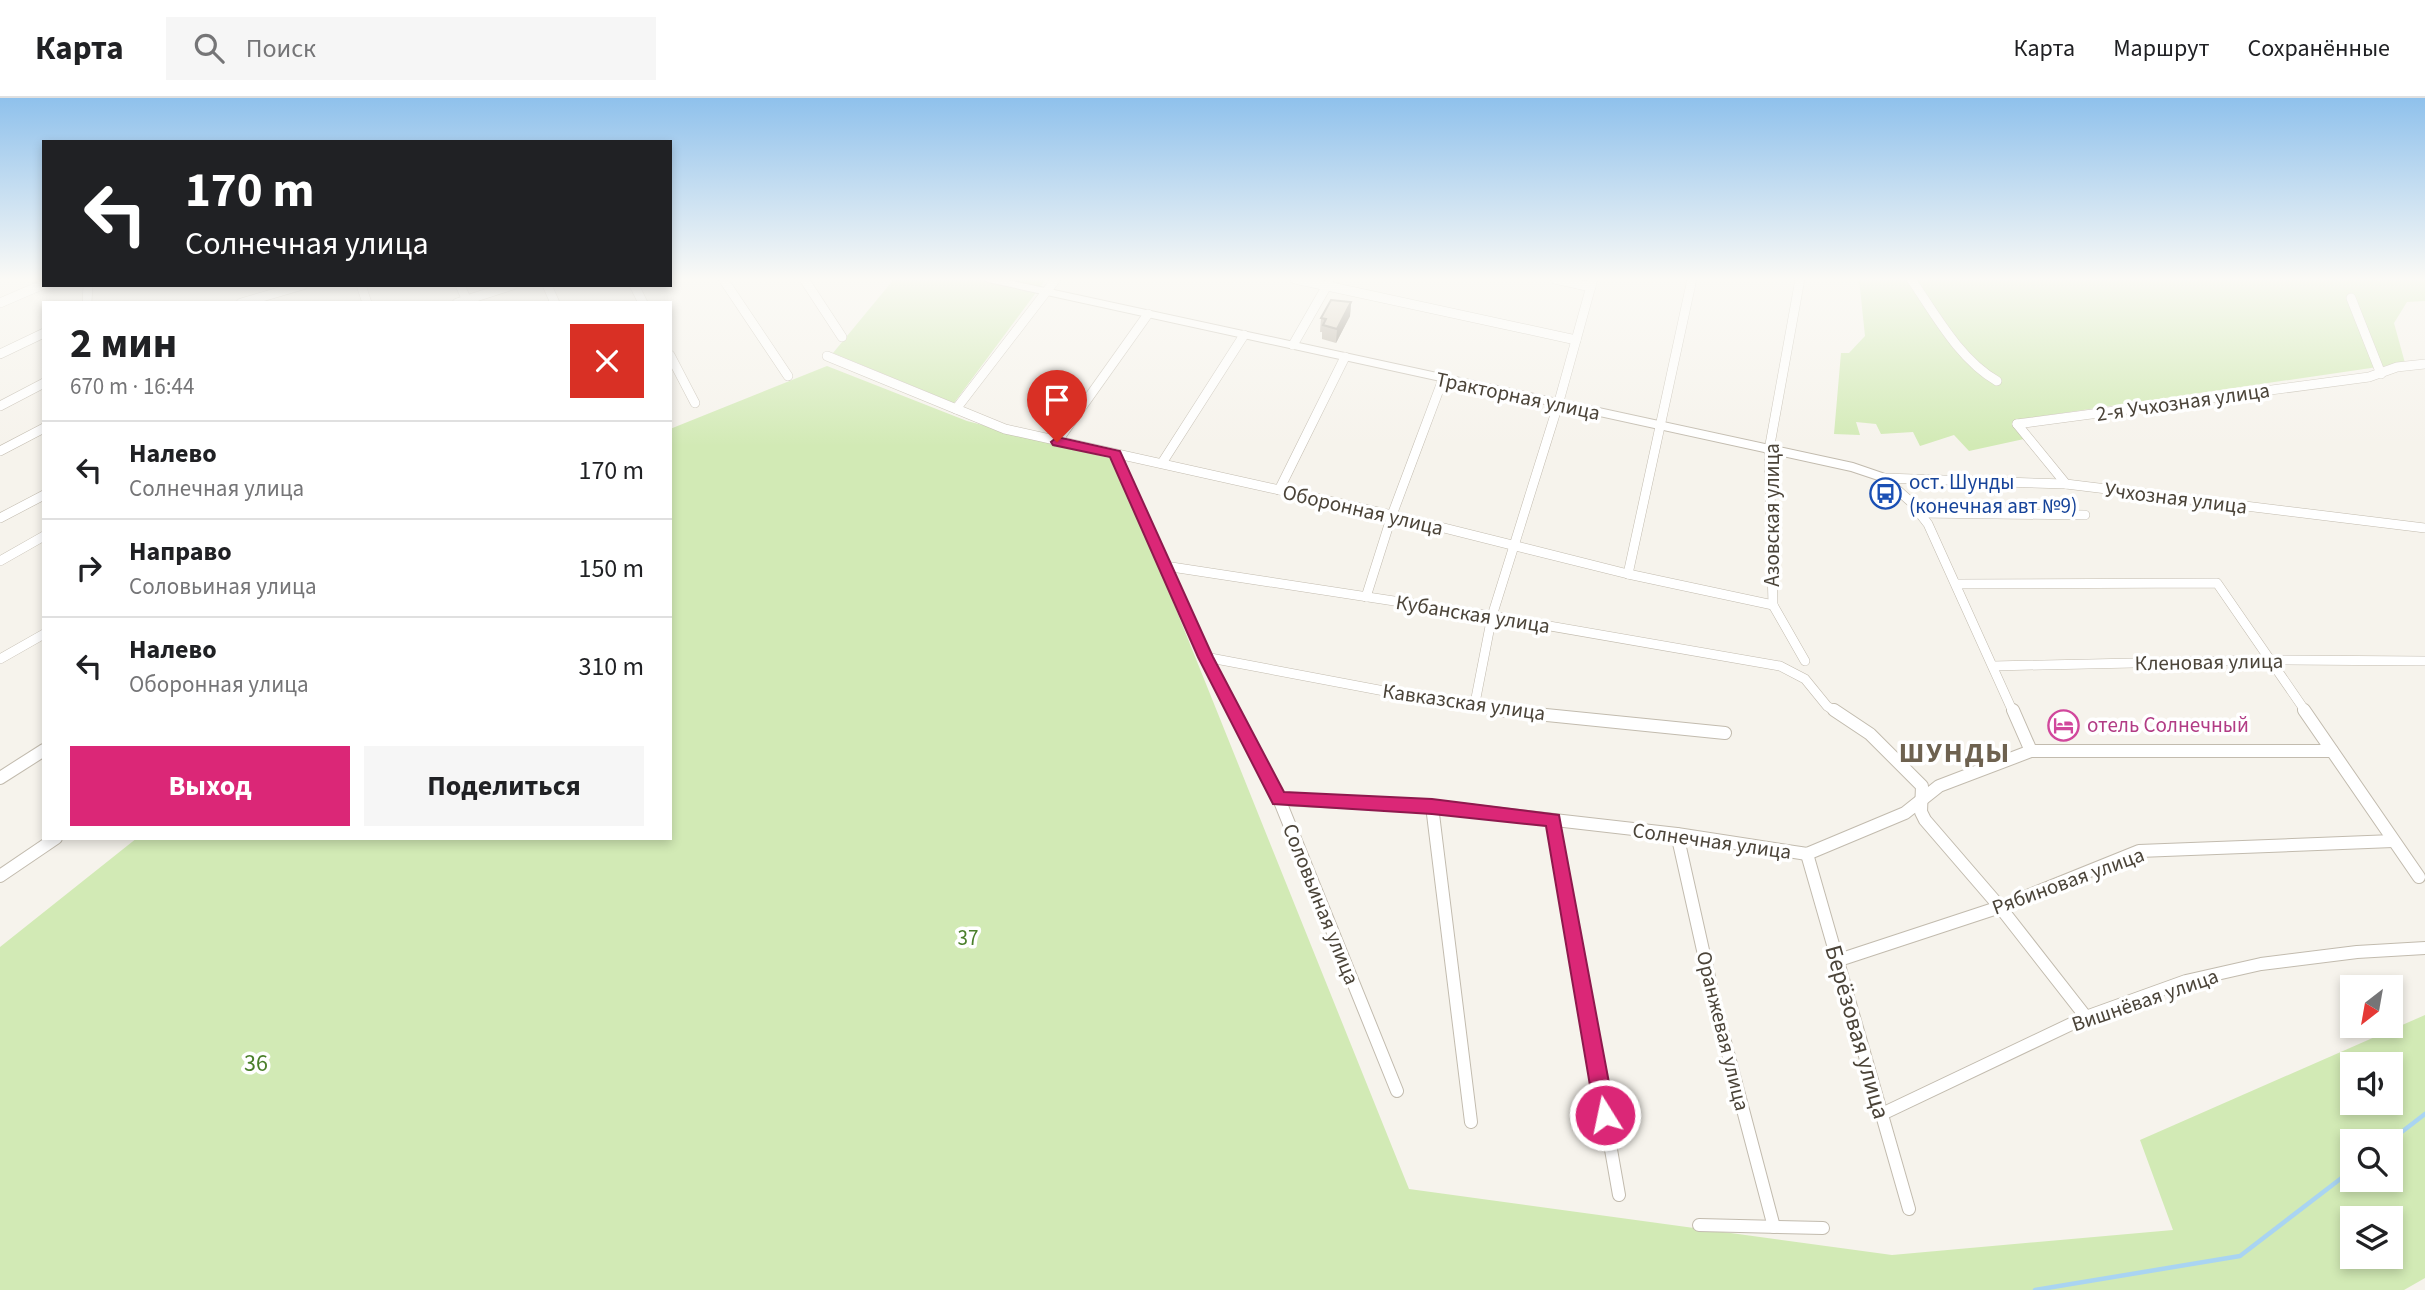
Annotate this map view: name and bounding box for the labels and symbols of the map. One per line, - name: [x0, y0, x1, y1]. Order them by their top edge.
- street label: Тракторная улица: [1433, 364, 1603, 428]
- pin: [1027, 370, 1087, 442]
- street label: 2-я Учхозная улица: [2094, 375, 2272, 429]
- street label: Азовская улица: [1757, 443, 1787, 587]
- place label: ост. Шунды (конечная авт №9): [1909, 467, 2077, 521]
- street label: Учхозная улица: [2103, 474, 2249, 522]
- street label: Оборонная улица: [1280, 477, 1446, 543]
- bus stop icon: ост. Шунды (конечная авт №9): [1869, 477, 1903, 511]
- street label: Кубанская улица: [1394, 587, 1552, 641]
- street label: Кленовая улица: [2134, 646, 2284, 678]
- street label: Кавказская улица: [1381, 676, 1547, 728]
- hotel icon: отель Солнечный: [2047, 708, 2081, 742]
- place label: отель Солнечный: [2087, 710, 2249, 740]
- district label: ШУНДЫ: [1899, 733, 2011, 773]
- street label: Солнечная улица: [1631, 815, 1793, 867]
- street label: Соловьиная улица: [1275, 819, 1367, 989]
- street label: Рябиновая улица: [1988, 840, 2148, 922]
- park label: 37: [958, 923, 978, 953]
- street label: Берёзовая улица: [1815, 941, 1899, 1123]
- street label: Оранжевая улица: [1689, 948, 1757, 1114]
- street label: Вишнёвая улица: [2068, 961, 2222, 1039]
- north arrow: [2340, 975, 2403, 1038]
- park label: 36: [244, 1046, 268, 1081]
- position arrow: [1568, 1078, 1642, 1152]

